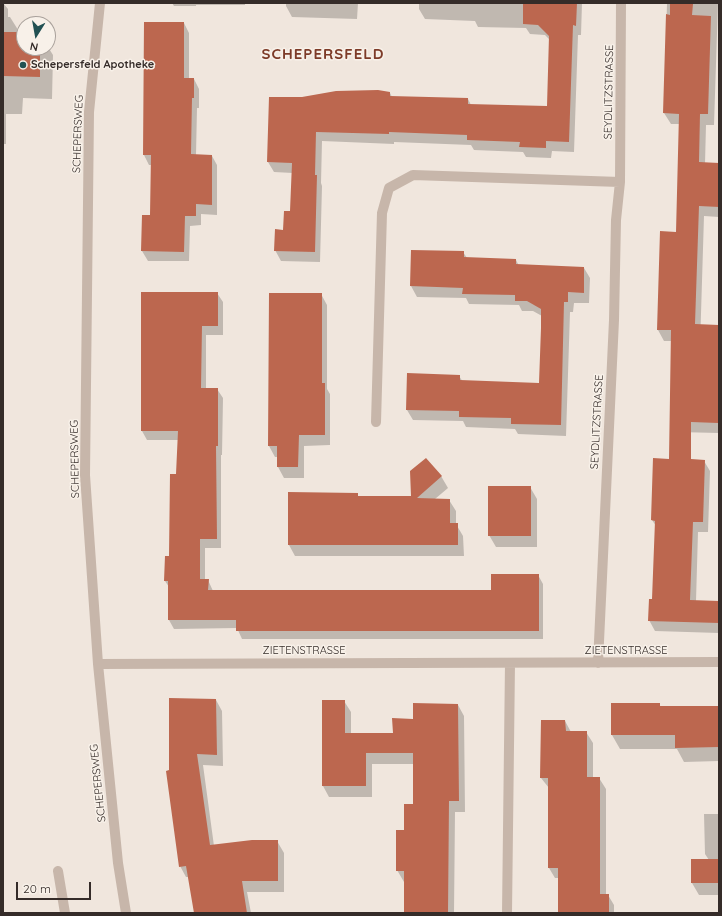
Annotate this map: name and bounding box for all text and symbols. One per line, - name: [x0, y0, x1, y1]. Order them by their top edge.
- north arrow: [16, 16, 56, 56]
- text: N: [29, 39, 39, 54]
- district label: SCHEPERSFELD: [262, 45, 384, 63]
- street label: SEYDLITZSTRASSE: [602, 45, 616, 139]
- place label: Schepersfeld Apotheke: [31, 58, 154, 72]
- marker: Schepersfeld Apotheke: [18, 60, 28, 70]
- street label: SCHEPERSWEG: [70, 95, 86, 173]
- street label: SEYDLITZSTRASSE: [588, 374, 606, 470]
- street label: SCHEPERSWEG: [68, 420, 82, 498]
- street label: ZIETENSTRASSE: [263, 644, 345, 658]
- street label: ZIETENSTRASSE: [585, 644, 667, 658]
- street label: SCHEPERSWEG: [87, 743, 109, 823]
- scale bar: [18, 874, 93, 900]
- text: 20 m: [23, 881, 51, 896]

